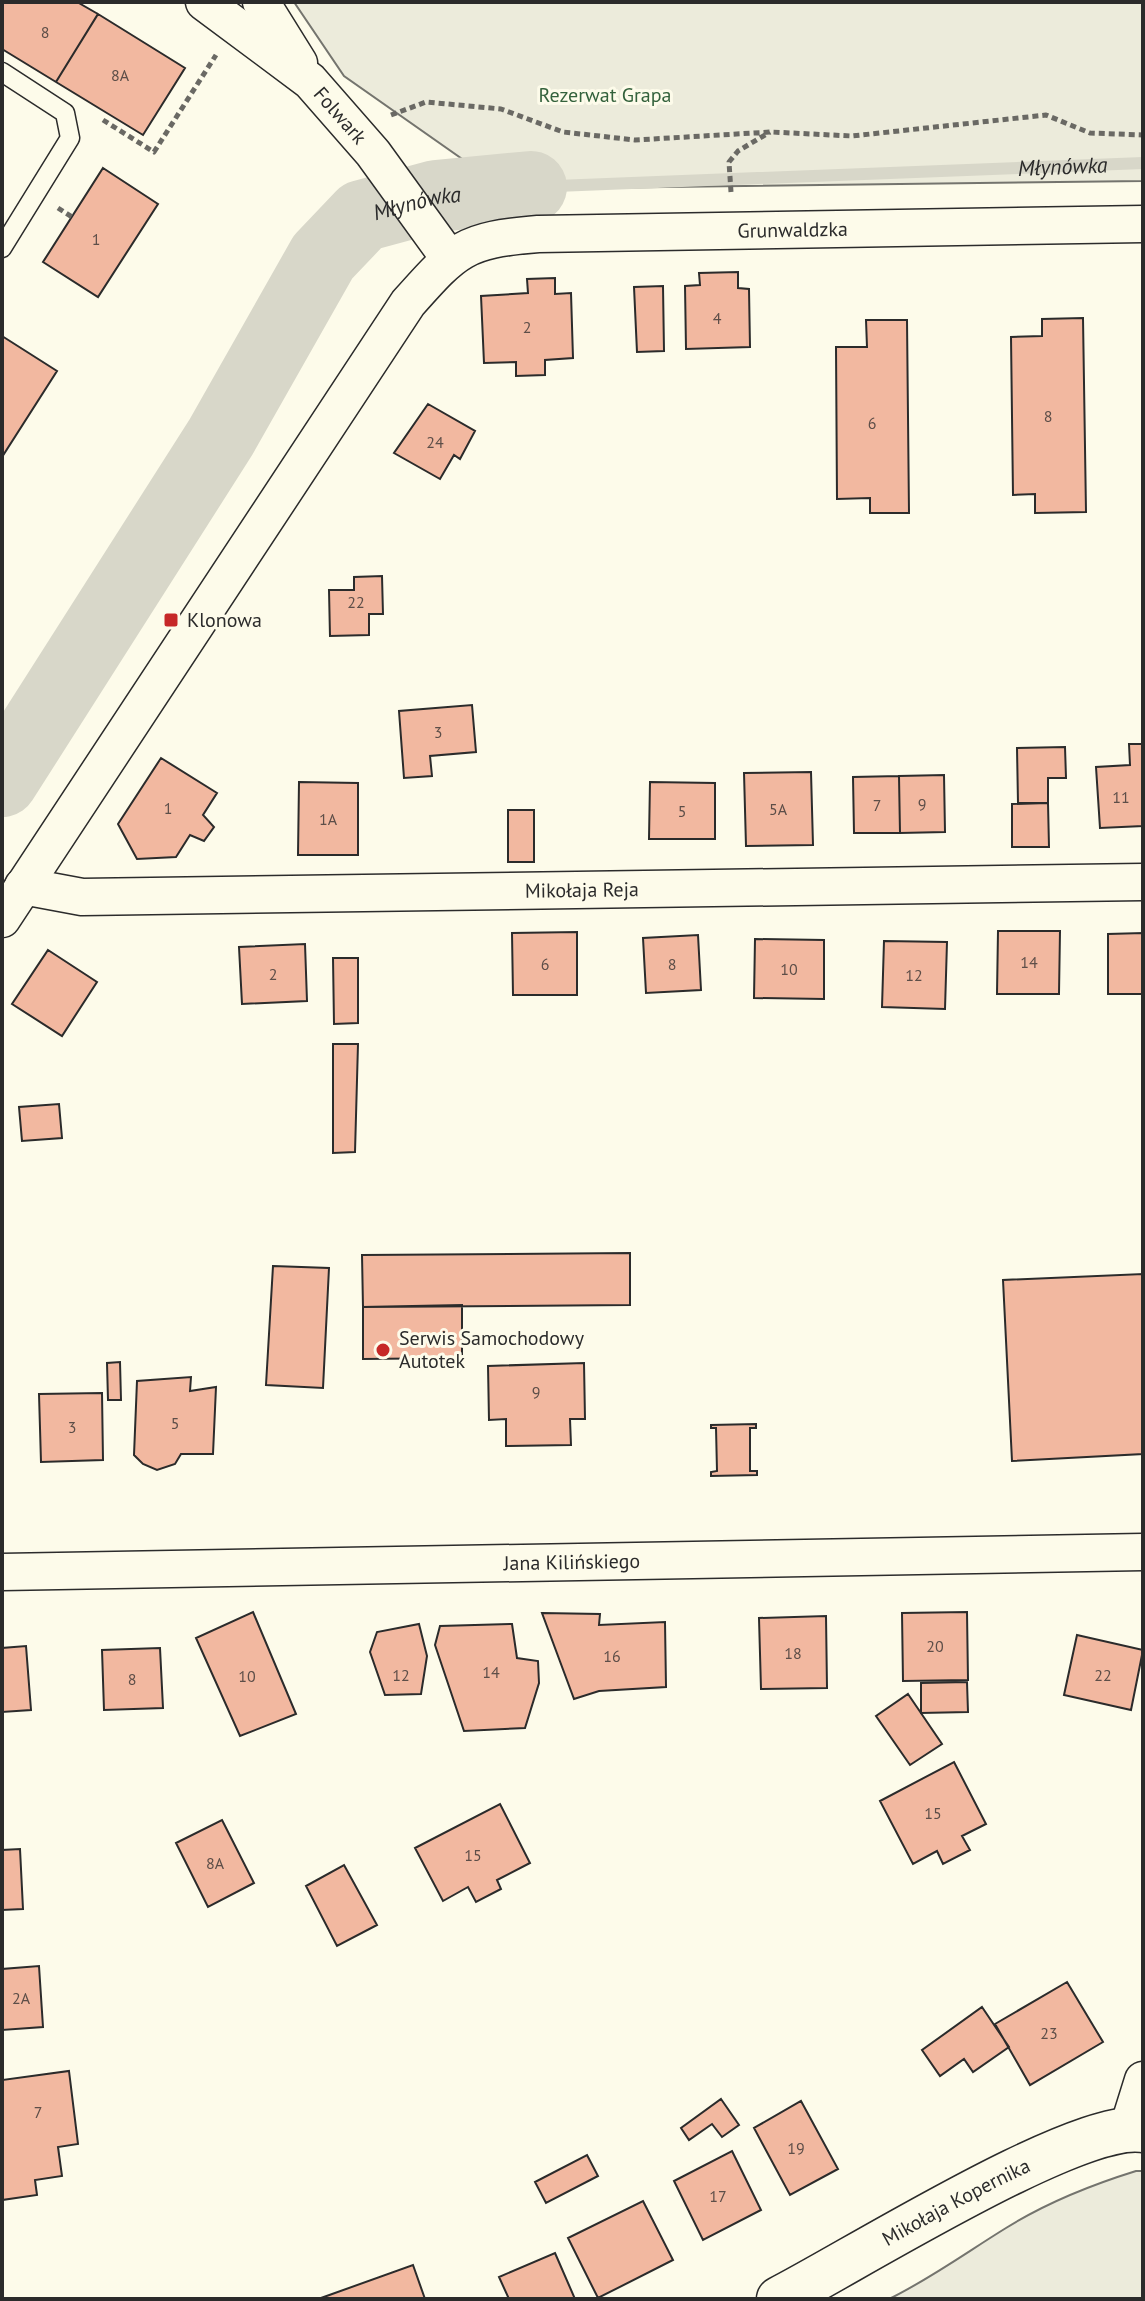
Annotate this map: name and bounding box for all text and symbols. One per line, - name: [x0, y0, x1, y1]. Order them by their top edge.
- house number: 8: [41, 22, 49, 42]
- house number: 8A: [111, 65, 130, 85]
- street label: Folwark: [308, 81, 373, 150]
- park label: Rezerwat Grapa: [539, 82, 671, 108]
- water label: Młynówka: [1017, 150, 1108, 182]
- water label: Młynówka: [370, 180, 462, 226]
- street label: Grunwaldzka: [737, 216, 848, 244]
- house number: 1: [92, 229, 100, 249]
- house number: 4: [713, 308, 722, 328]
- house number: 2: [523, 317, 531, 337]
- house number: 8: [1044, 406, 1052, 426]
- house number: 6: [868, 413, 876, 433]
- house number: 24: [426, 432, 444, 452]
- house number: 22: [347, 592, 365, 612]
- place label: Klonowa: [187, 607, 262, 633]
- marker: Klonowa: [162, 611, 180, 629]
- house number: 3: [434, 722, 442, 742]
- house number: 11: [1112, 787, 1130, 807]
- house number: 9: [918, 794, 926, 814]
- house number: 7: [873, 795, 881, 815]
- house number: 1: [164, 798, 172, 818]
- house number: 5A: [769, 799, 788, 819]
- house number: 5: [678, 801, 686, 821]
- house number: 1A: [319, 809, 338, 829]
- street label: Mikołaja Reja: [525, 876, 639, 904]
- house number: 14: [1020, 952, 1038, 972]
- house number: 6: [541, 954, 549, 974]
- house number: 8: [668, 954, 676, 974]
- house number: 10: [780, 959, 798, 979]
- house number: 2: [269, 964, 277, 984]
- house number: 12: [905, 965, 923, 985]
- place label: Serwis Samochodowy Autotek: [399, 1325, 585, 1374]
- marker: Serwis Samochodowy Autotek: [374, 1341, 392, 1359]
- house number: 9: [532, 1382, 540, 1402]
- house number: 5: [171, 1413, 179, 1433]
- house number: 3: [68, 1417, 76, 1437]
- street label: Jana Kilińskiego: [502, 1548, 640, 1576]
- house number: 20: [926, 1636, 944, 1656]
- house number: 18: [784, 1643, 802, 1663]
- house number: 16: [603, 1646, 621, 1666]
- house number: 14: [482, 1662, 500, 1682]
- house number: 12: [392, 1665, 410, 1685]
- house number: 22: [1094, 1665, 1112, 1685]
- house number: 10: [238, 1666, 256, 1686]
- house number: 8: [128, 1669, 136, 1689]
- house number: 15: [924, 1803, 942, 1823]
- house number: 15: [464, 1845, 482, 1865]
- house number: 8A: [206, 1853, 225, 1873]
- house number: 2A: [12, 1988, 31, 2008]
- house number: 23: [1040, 2023, 1058, 2043]
- house number: 7: [34, 2102, 42, 2122]
- house number: 19: [787, 2138, 805, 2158]
- street label: Mikołaja Kopernika: [878, 2152, 1034, 2252]
- house number: 17: [709, 2186, 727, 2206]

